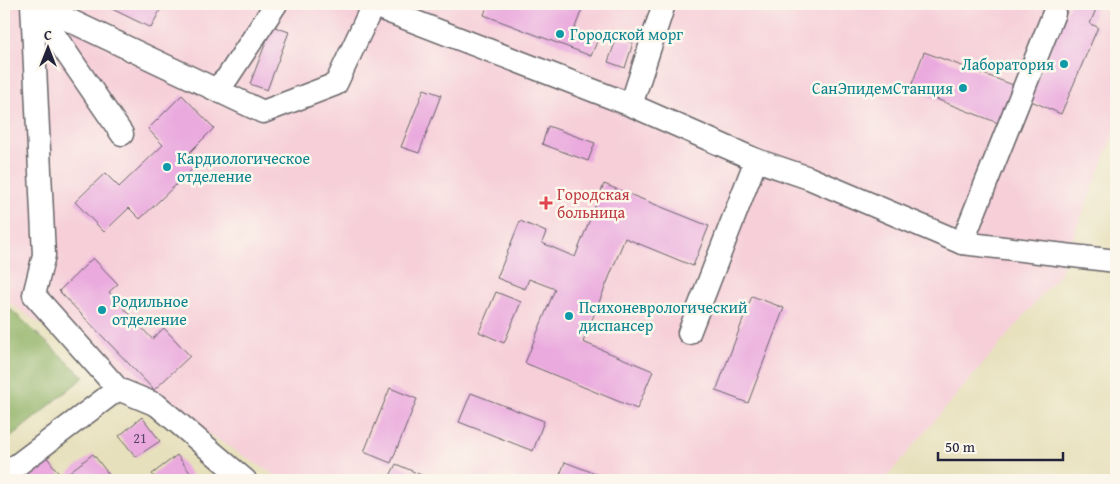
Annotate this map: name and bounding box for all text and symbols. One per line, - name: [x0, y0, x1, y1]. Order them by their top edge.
- north arrow: [22, 22, 72, 72]
- place label: Городской морг: [570, 22, 683, 46]
- text: С: [44, 25, 52, 45]
- marker: Городской морг: [554, 28, 566, 40]
- place label: Лаборатория: [961, 52, 1054, 76]
- marker: Лаборатория: [1058, 58, 1070, 70]
- place label: СанЭпидемСтанция: [812, 76, 953, 100]
- marker: СанЭпидемСтанция: [957, 82, 969, 94]
- place label: Кардиологическое отделение: [177, 146, 310, 188]
- marker: Кардиологическое отделение: [161, 161, 173, 173]
- place label: Городская больница: [557, 182, 630, 224]
- marker: Городская больница: [539, 196, 553, 210]
- place label: Родильное отделение: [112, 289, 188, 331]
- place label: Психоневрологический диспансер: [579, 295, 748, 337]
- marker: Родильное отделение: [96, 304, 108, 316]
- marker: Психоневрологический диспансер: [563, 310, 575, 322]
- house number: 21: [133, 428, 147, 448]
- scale bar: [938, 429, 1062, 461]
- text: 50 m: [945, 436, 976, 457]

